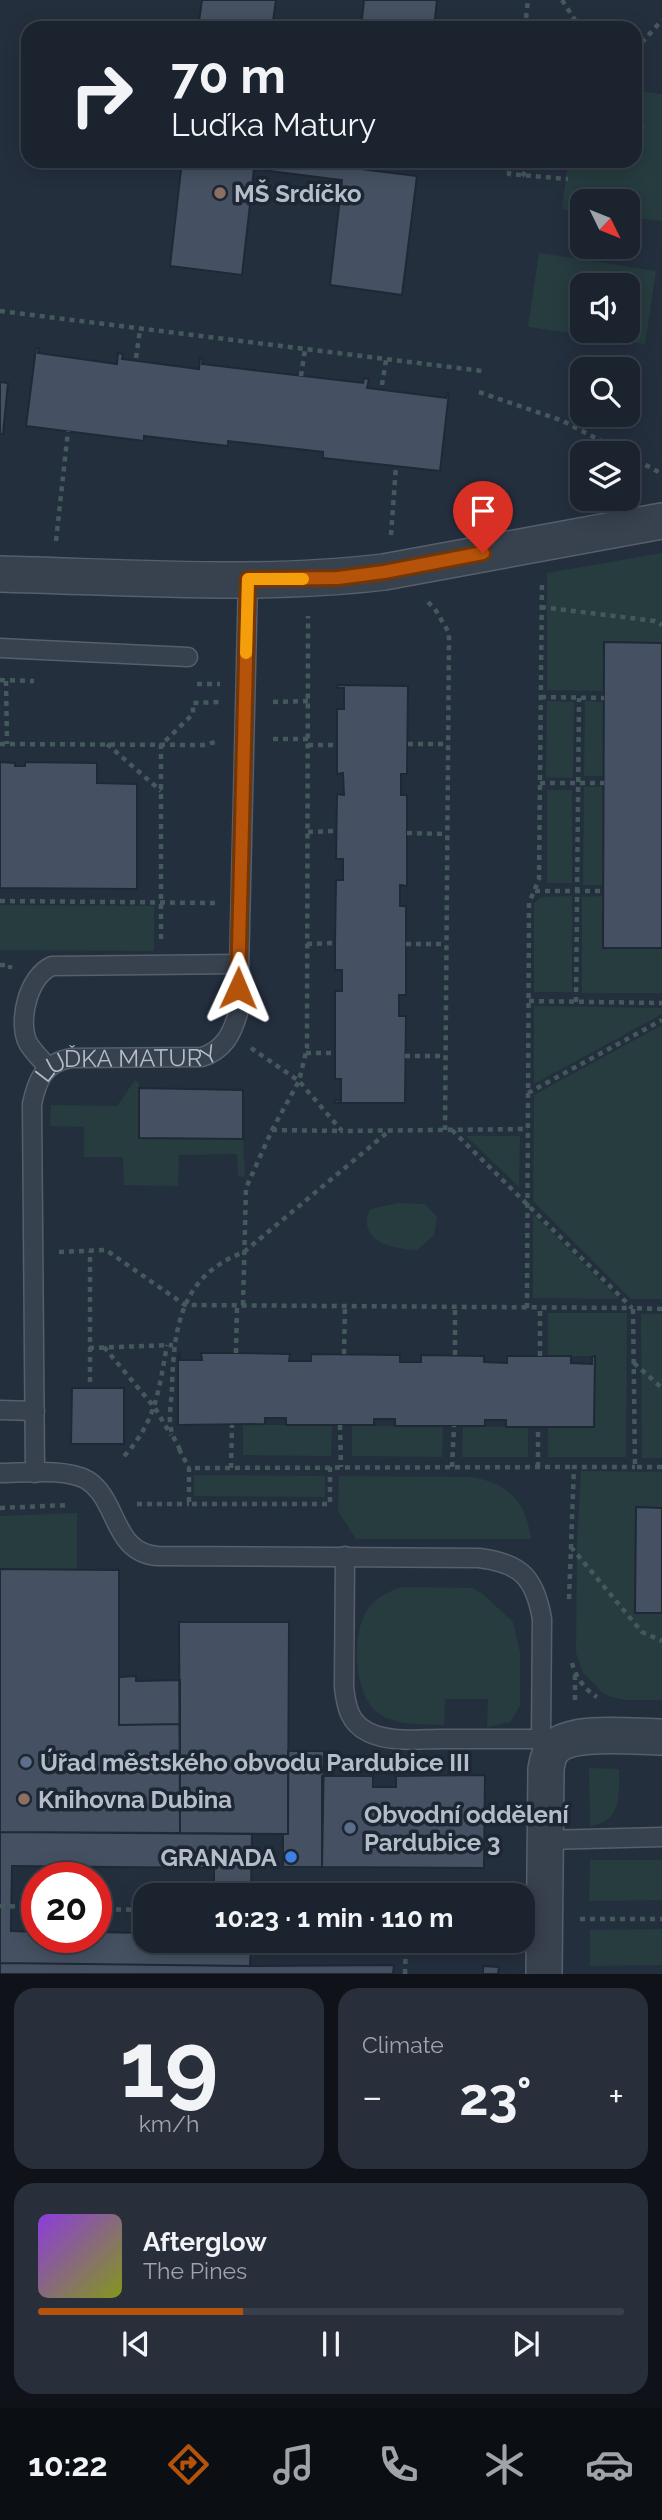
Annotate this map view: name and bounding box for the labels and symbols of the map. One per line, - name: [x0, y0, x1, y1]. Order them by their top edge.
- place label: MŠ Srdíčko: [234, 179, 361, 208]
- marker: MŠ Srdíčko: [212, 185, 228, 201]
- north arrow: [570, 189, 640, 259]
- pin: [453, 481, 513, 553]
- position arrow: [201, 951, 275, 1025]
- street label: LUĎKA MATURY: [28, 1038, 223, 1087]
- place label: Úřad městského obvodu Pardubice III: [40, 1748, 470, 1777]
- marker: Úřad městského obvodu Pardubice III: [18, 1754, 34, 1770]
- place label: Knihovna Dubina: [38, 1785, 232, 1814]
- marker: Knihovna Dubina: [16, 1791, 32, 1807]
- place label: Obvodní oddělení Pardubice 3: [364, 1800, 569, 1857]
- marker: Obvodní oddělení Pardubice 3: [342, 1820, 358, 1836]
- place label: GRANADA: [160, 1843, 278, 1872]
- marker: GRANADA: [283, 1849, 299, 1865]
- speed limit sign: 20: [21, 1862, 112, 1953]

